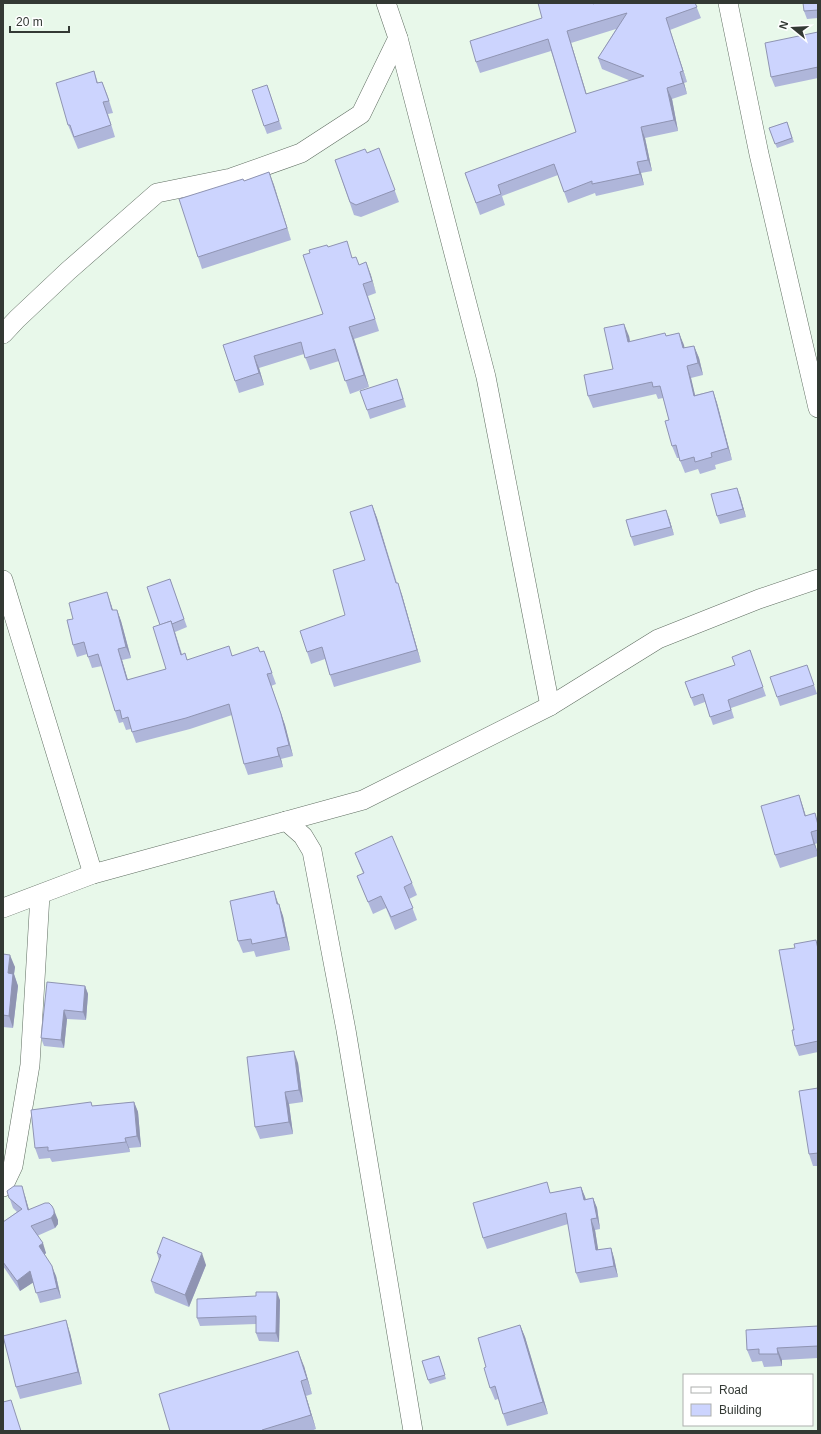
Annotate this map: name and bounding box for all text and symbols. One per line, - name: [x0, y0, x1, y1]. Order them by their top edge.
- scale bar: [10, 8, 69, 34]
- north arrow: [773, 8, 813, 48]
- text: 20 m: [16, 15, 43, 29]
- text: N: [777, 19, 790, 31]
- legend: [683, 1374, 813, 1426]
- text: Road: [719, 1383, 748, 1397]
- text: Building: [719, 1403, 762, 1417]

